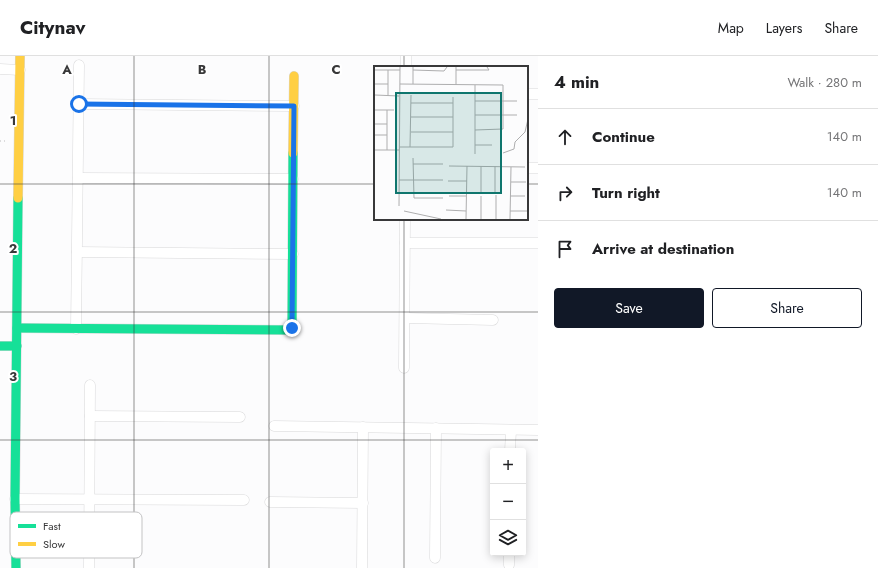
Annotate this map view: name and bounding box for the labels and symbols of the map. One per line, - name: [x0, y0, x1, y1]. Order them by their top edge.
- text: A: [61, 60, 72, 79]
- text: B: [198, 60, 207, 79]
- text: C: [331, 60, 341, 79]
- inset map: [374, 66, 528, 220]
- route start: [70, 95, 88, 113]
- text: 1: [10, 111, 16, 130]
- text: 2: [9, 239, 17, 258]
- route end: [283, 319, 301, 337]
- text: 3: [9, 367, 17, 386]
- legend: [10, 512, 142, 558]
- text: Fast: [43, 518, 61, 534]
- text: Slow: [43, 536, 65, 552]

